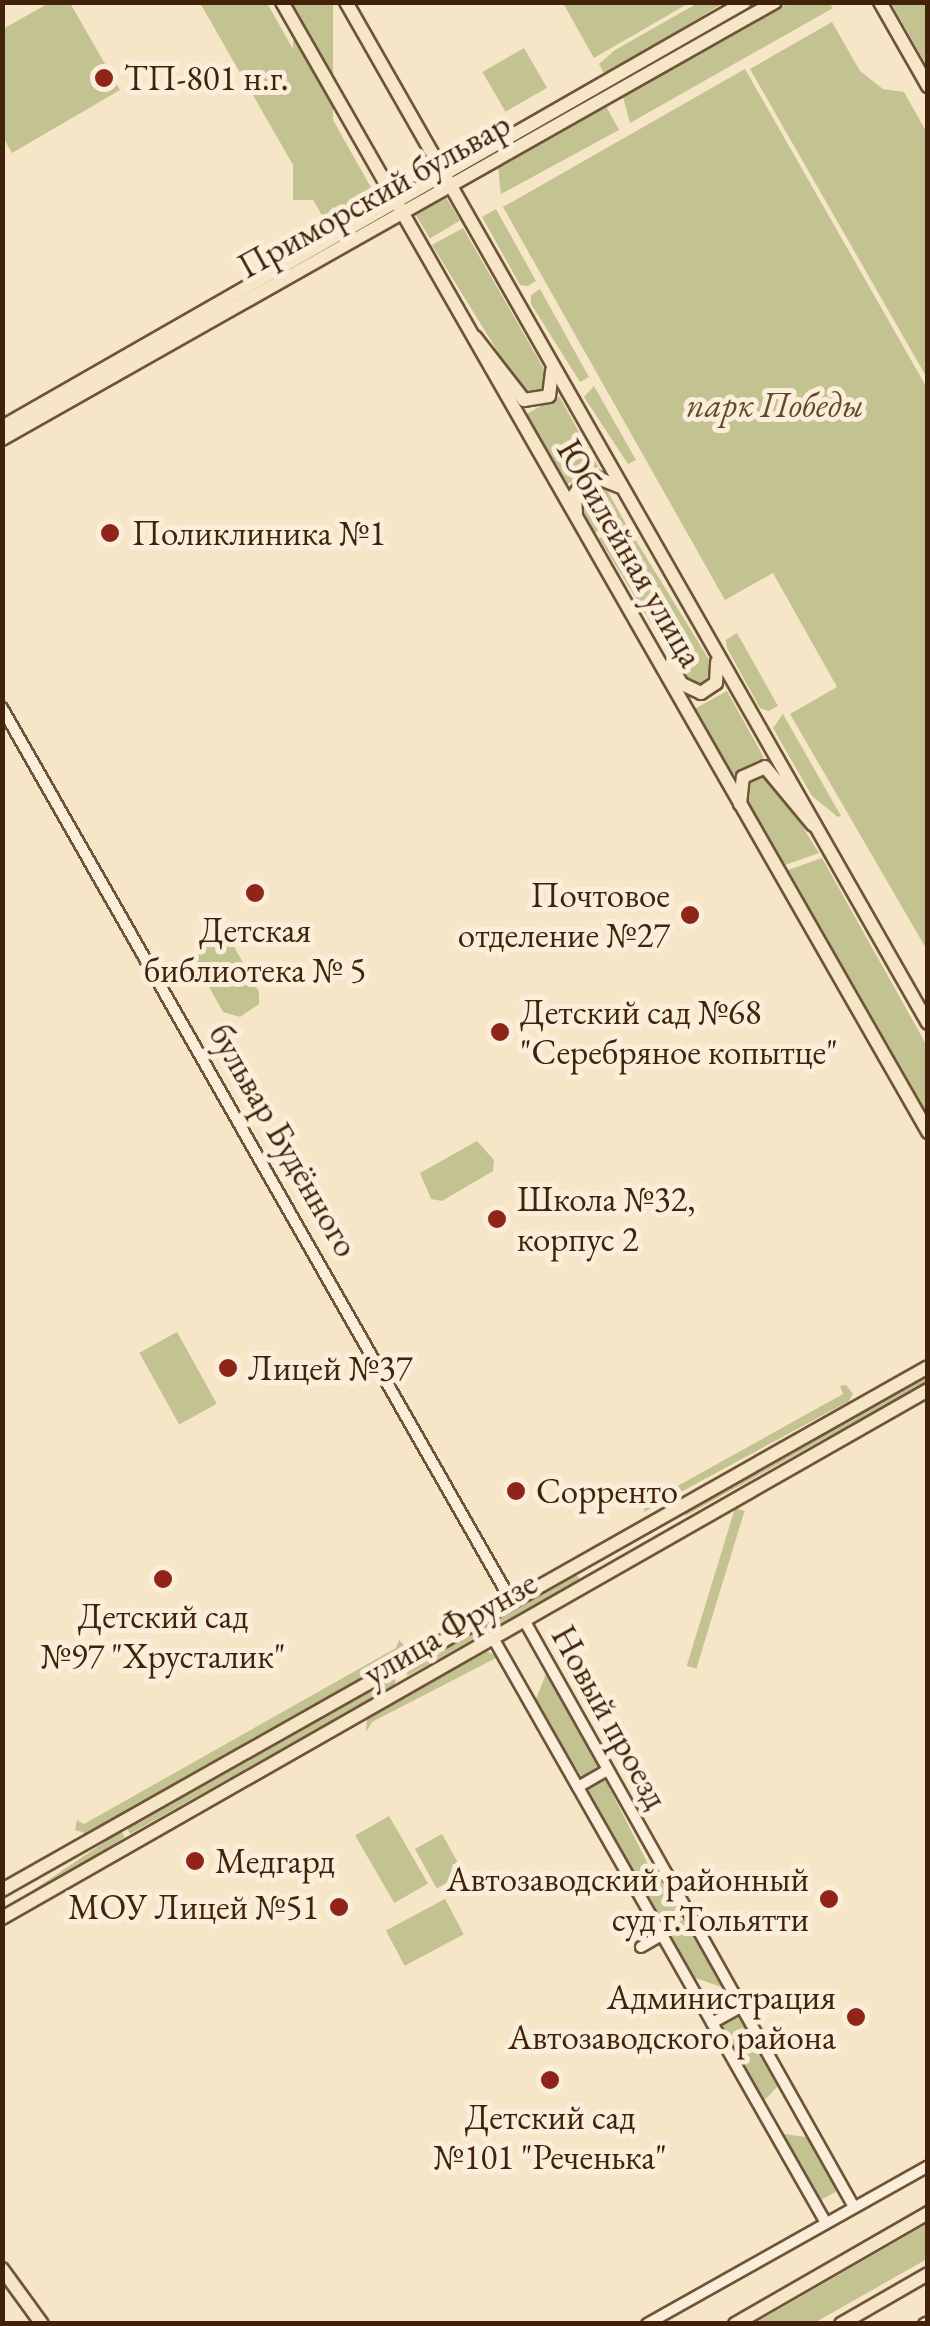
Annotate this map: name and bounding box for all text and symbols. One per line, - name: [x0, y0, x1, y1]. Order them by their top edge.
- place label: ТП-801 н.г.: [124, 57, 289, 99]
- marker: ТП-801 н.г.: [93, 67, 115, 89]
- street label: Приморский бульвар: [230, 103, 518, 287]
- park label: парк Победы: [686, 384, 864, 426]
- street label: Юбилейная улица: [548, 431, 712, 675]
- place label: Поликлиника №1: [132, 512, 386, 554]
- marker: Поликлиника №1: [97, 520, 123, 546]
- place label: Почтовое отделение №27: [458, 874, 670, 956]
- marker: Детская библиотека № 5: [244, 882, 266, 904]
- marker: Почтовое отделение №27: [679, 904, 701, 926]
- place label: Детская библиотека № 5: [144, 909, 366, 991]
- place label: Детский сад №68 "Серебряное копытце": [520, 991, 838, 1073]
- street label: бульвар Будённого: [200, 1016, 368, 1264]
- marker: Детский сад №68 "Серебряное копытце": [489, 1021, 511, 1043]
- place label: Школа №32, корпус 2: [517, 1178, 695, 1260]
- marker: Школа №32, корпус 2: [486, 1208, 508, 1230]
- place label: Лицей №37: [248, 1347, 412, 1389]
- marker: Лицей №37: [217, 1357, 239, 1379]
- place label: Сорренто: [536, 1470, 678, 1512]
- marker: Сорренто: [505, 1480, 527, 1502]
- street label: улица Фрунзе: [356, 1561, 544, 1695]
- marker: Детский сад №97 "Хрусталик": [152, 1568, 174, 1590]
- place label: Детский сад №97 "Хрусталик": [40, 1595, 286, 1677]
- street label: Новый проезд: [542, 1618, 678, 1816]
- place label: Медгард: [215, 1840, 335, 1882]
- marker: Медгард: [184, 1850, 206, 1872]
- place label: Автозаводский районный суд г.Тольятти: [446, 1858, 809, 1940]
- place label: МОУ Лицей №51: [68, 1886, 319, 1928]
- marker: Автозаводский районный суд г.Тольятти: [818, 1888, 840, 1910]
- marker: МОУ Лицей №51: [328, 1896, 350, 1918]
- place label: Администрация Автозаводского района: [508, 1976, 836, 2058]
- marker: Администрация Автозаводского района: [845, 2006, 867, 2028]
- marker: Детский сад №101 "Реченька": [539, 2069, 561, 2091]
- place label: Детский сад №101 "Реченька": [433, 2096, 667, 2178]

